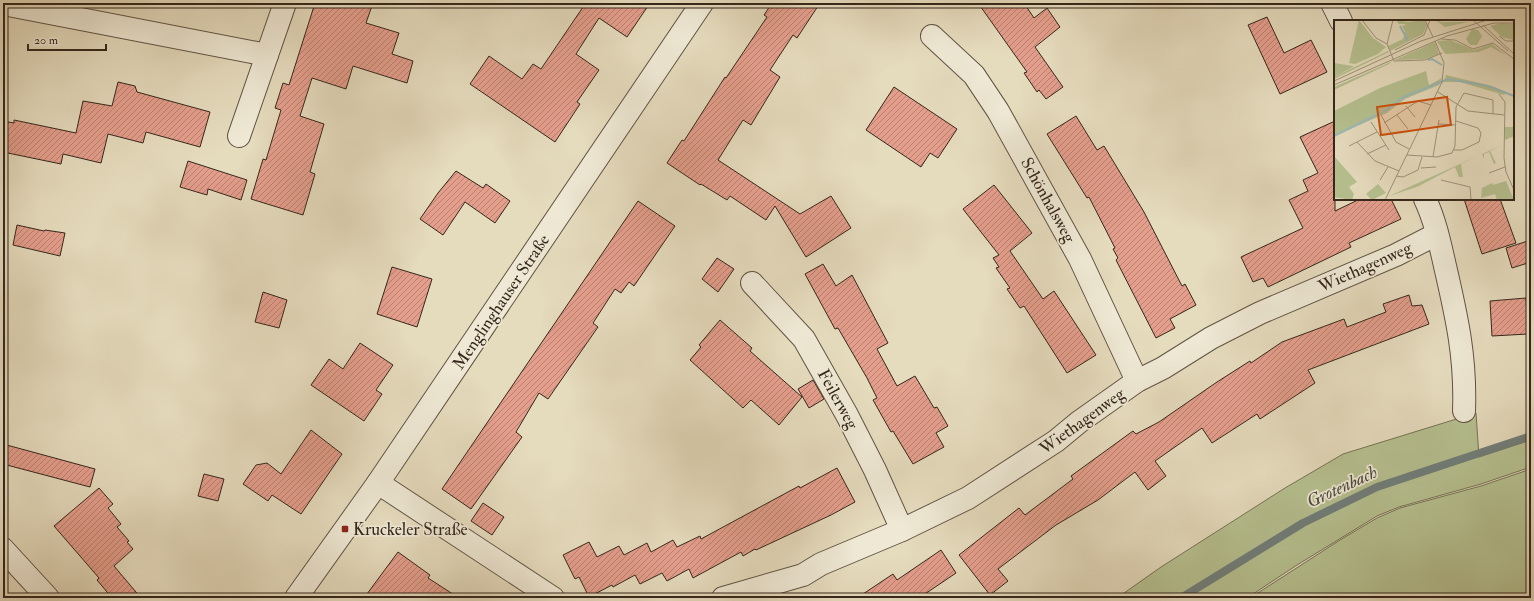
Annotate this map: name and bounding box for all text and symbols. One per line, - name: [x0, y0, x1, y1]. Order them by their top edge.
- inset map: [1334, 20, 1514, 200]
- scale bar: [28, 26, 106, 52]
- text: 20 m: [34, 33, 59, 48]
- street label: Schönhalsweg: [1016, 154, 1080, 247]
- street label: Menglinghauser Straße: [448, 230, 554, 374]
- street label: Wiethagenweg: [1314, 237, 1416, 297]
- street label: Feilerweg: [813, 365, 863, 433]
- street label: Wiethagenweg: [1035, 383, 1129, 460]
- water label: Grotenbach: [1303, 461, 1381, 513]
- place label: Kruckeler Straße: [353, 519, 468, 540]
- marker: Kruckeler Straße: [340, 524, 350, 534]

